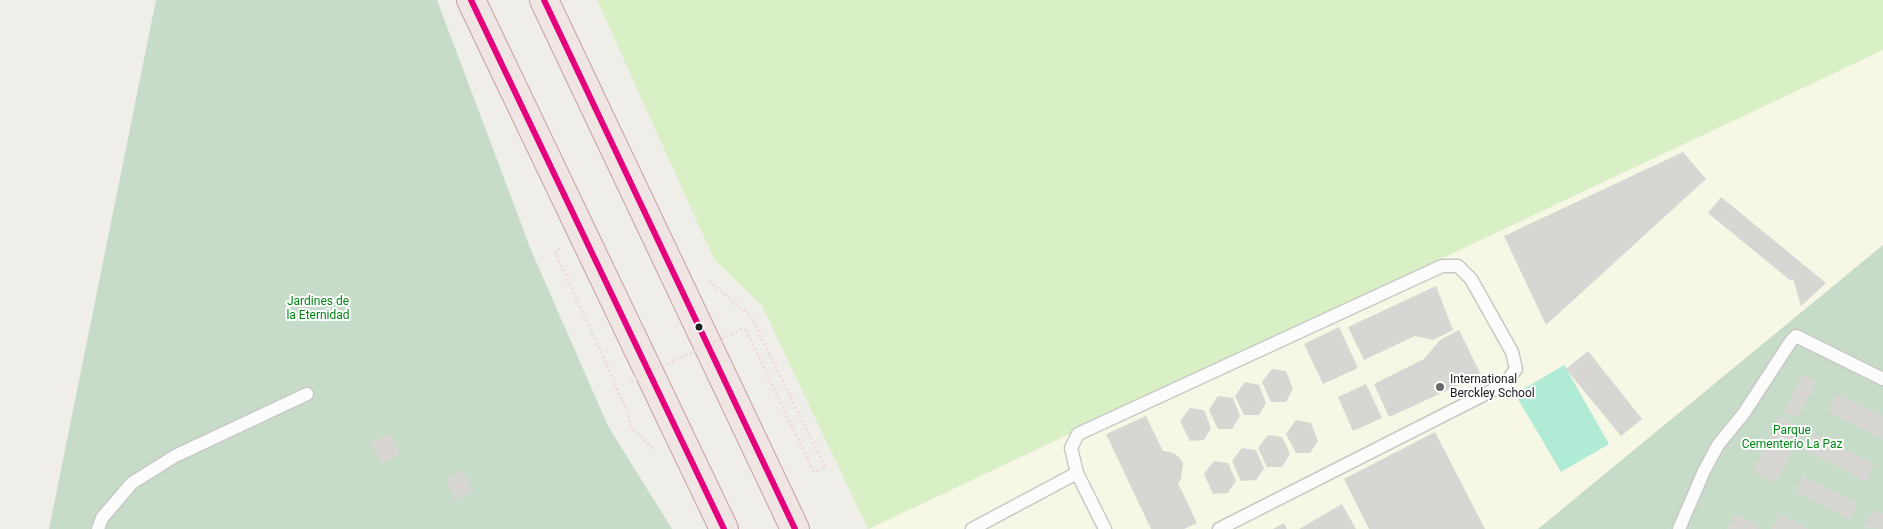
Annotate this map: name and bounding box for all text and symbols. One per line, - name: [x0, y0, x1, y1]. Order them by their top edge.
- park label: Jardines de la Eternidad: [286, 295, 350, 323]
- unlabelled marker: [694, 322, 704, 332]
- place label: International Berckley School: [1450, 373, 1535, 401]
- marker: International Berckley School: [1434, 381, 1446, 393]
- park label: Parque Cementerio La Paz: [1742, 424, 1842, 452]

